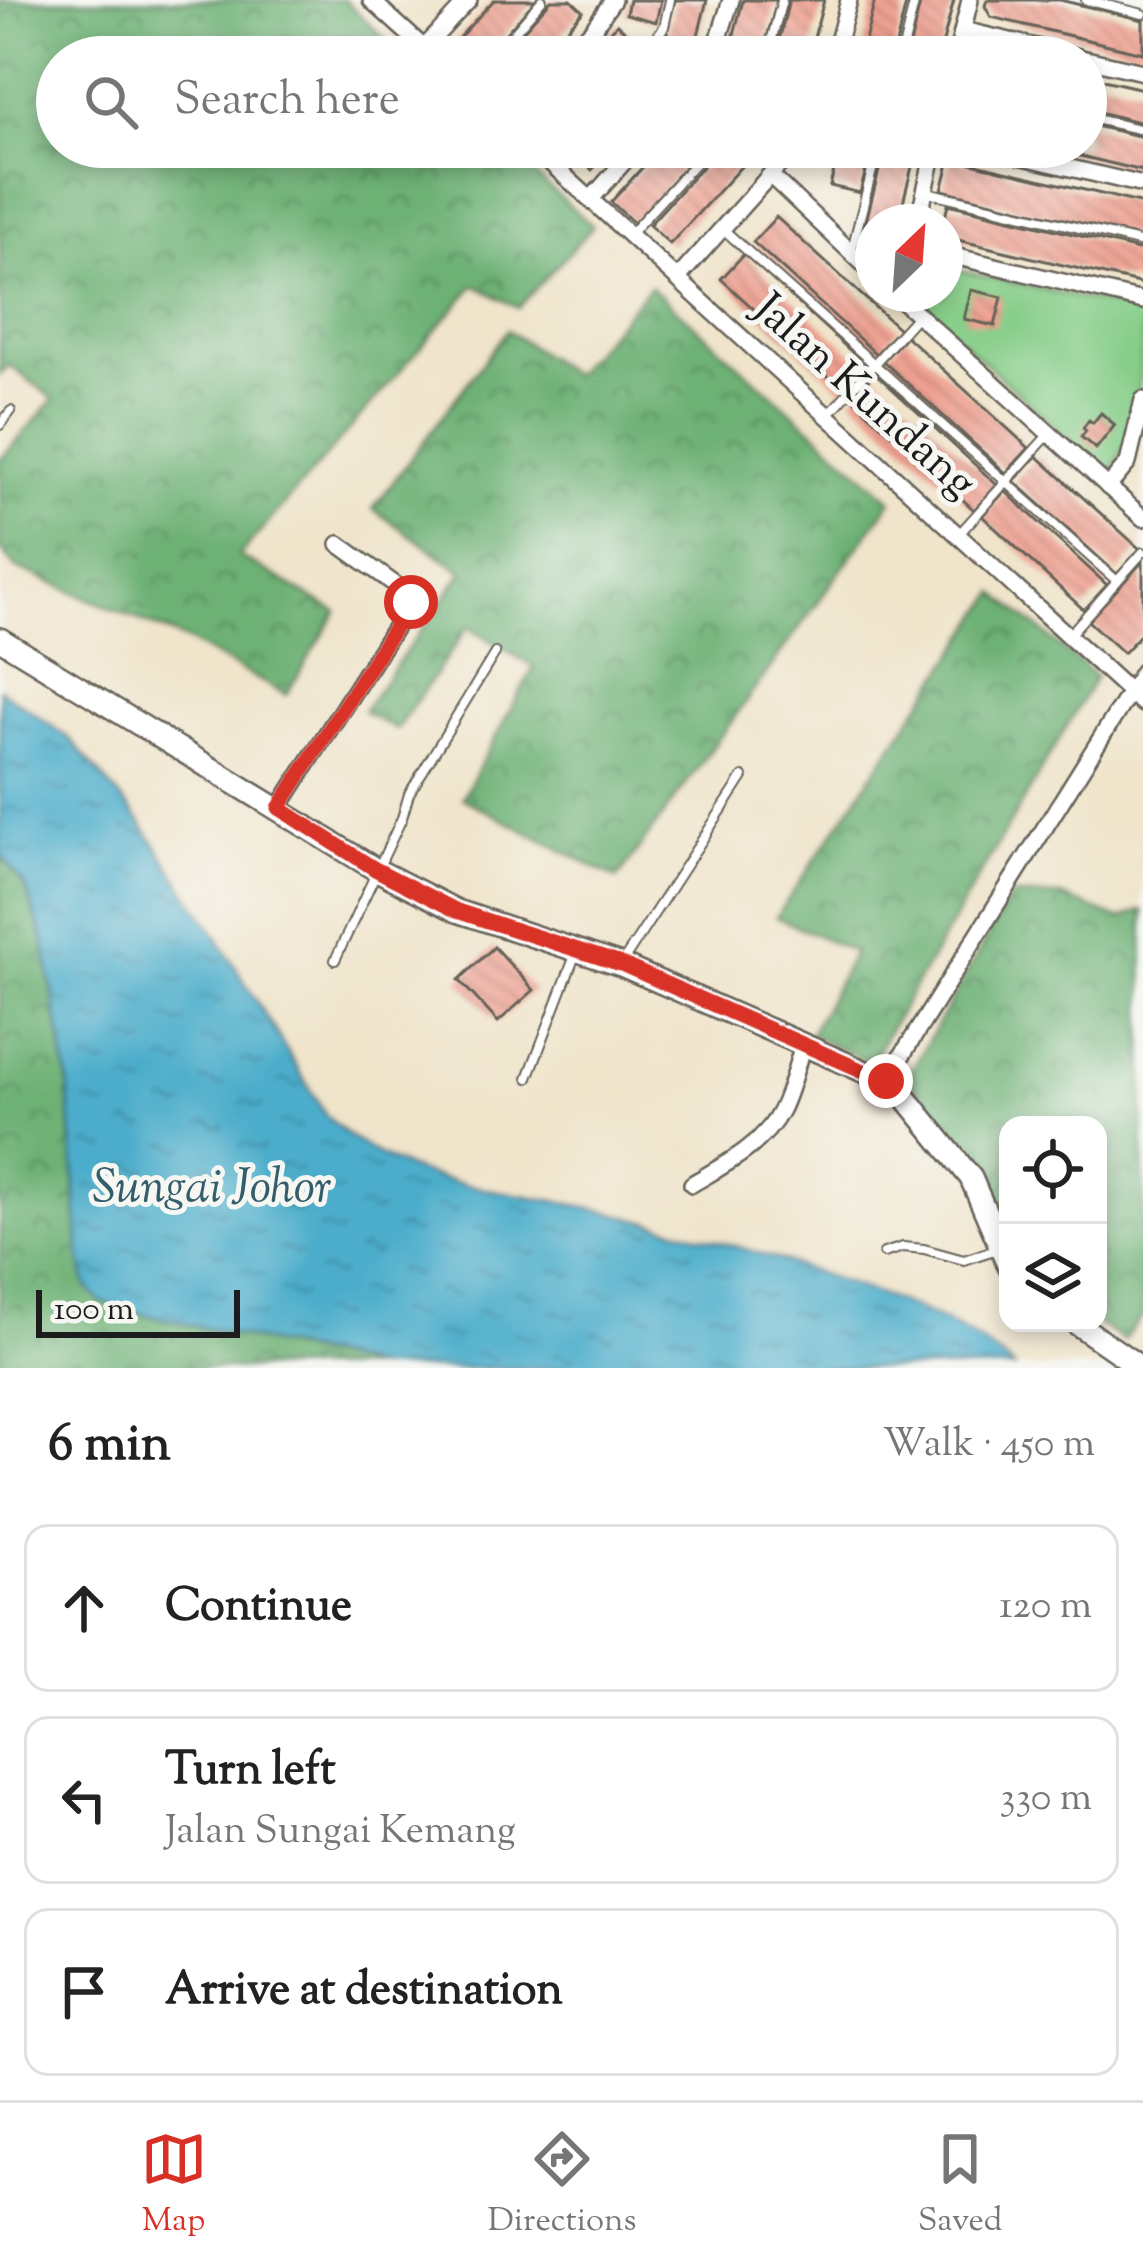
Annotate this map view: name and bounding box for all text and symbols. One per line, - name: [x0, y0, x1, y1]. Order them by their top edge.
- search box: [36, 36, 1107, 168]
- icon: search: [78, 69, 144, 135]
- text: Search here: [174, 70, 400, 135]
- north arrow: [855, 204, 963, 312]
- street label: Jalan Kundang: [735, 278, 989, 516]
- route start: [384, 575, 438, 629]
- route end: [859, 1054, 913, 1108]
- map controls: [999, 1116, 1107, 1332]
- button: locate: [999, 1116, 1107, 1224]
- water label: Sungai Johor: [93, 1155, 332, 1224]
- button: layers: [999, 1224, 1107, 1332]
- scale bar: [36, 1284, 240, 1337]
- text: 100 m: [54, 1287, 134, 1335]
- text: 6 min: [48, 1410, 171, 1483]
- text: Walk · 450 m: [883, 1418, 1095, 1474]
- icon: ahead: [51, 1575, 117, 1641]
- text: Continue: [165, 1576, 352, 1641]
- text: 120 m: [999, 1580, 1092, 1636]
- text: Turn left: [165, 1740, 336, 1805]
- icon: left: [51, 1767, 117, 1833]
- text: 330 m: [1000, 1772, 1092, 1828]
- text: Jalan Sungai Kemang: [165, 1805, 516, 1861]
- icon: arrive: [51, 1959, 117, 2025]
- text: Arrive at destination: [165, 1960, 563, 2025]
- tab: Map: [141, 2126, 207, 2246]
- tab: Directions: [488, 2126, 637, 2246]
- tab: Saved: [918, 2126, 1002, 2246]

